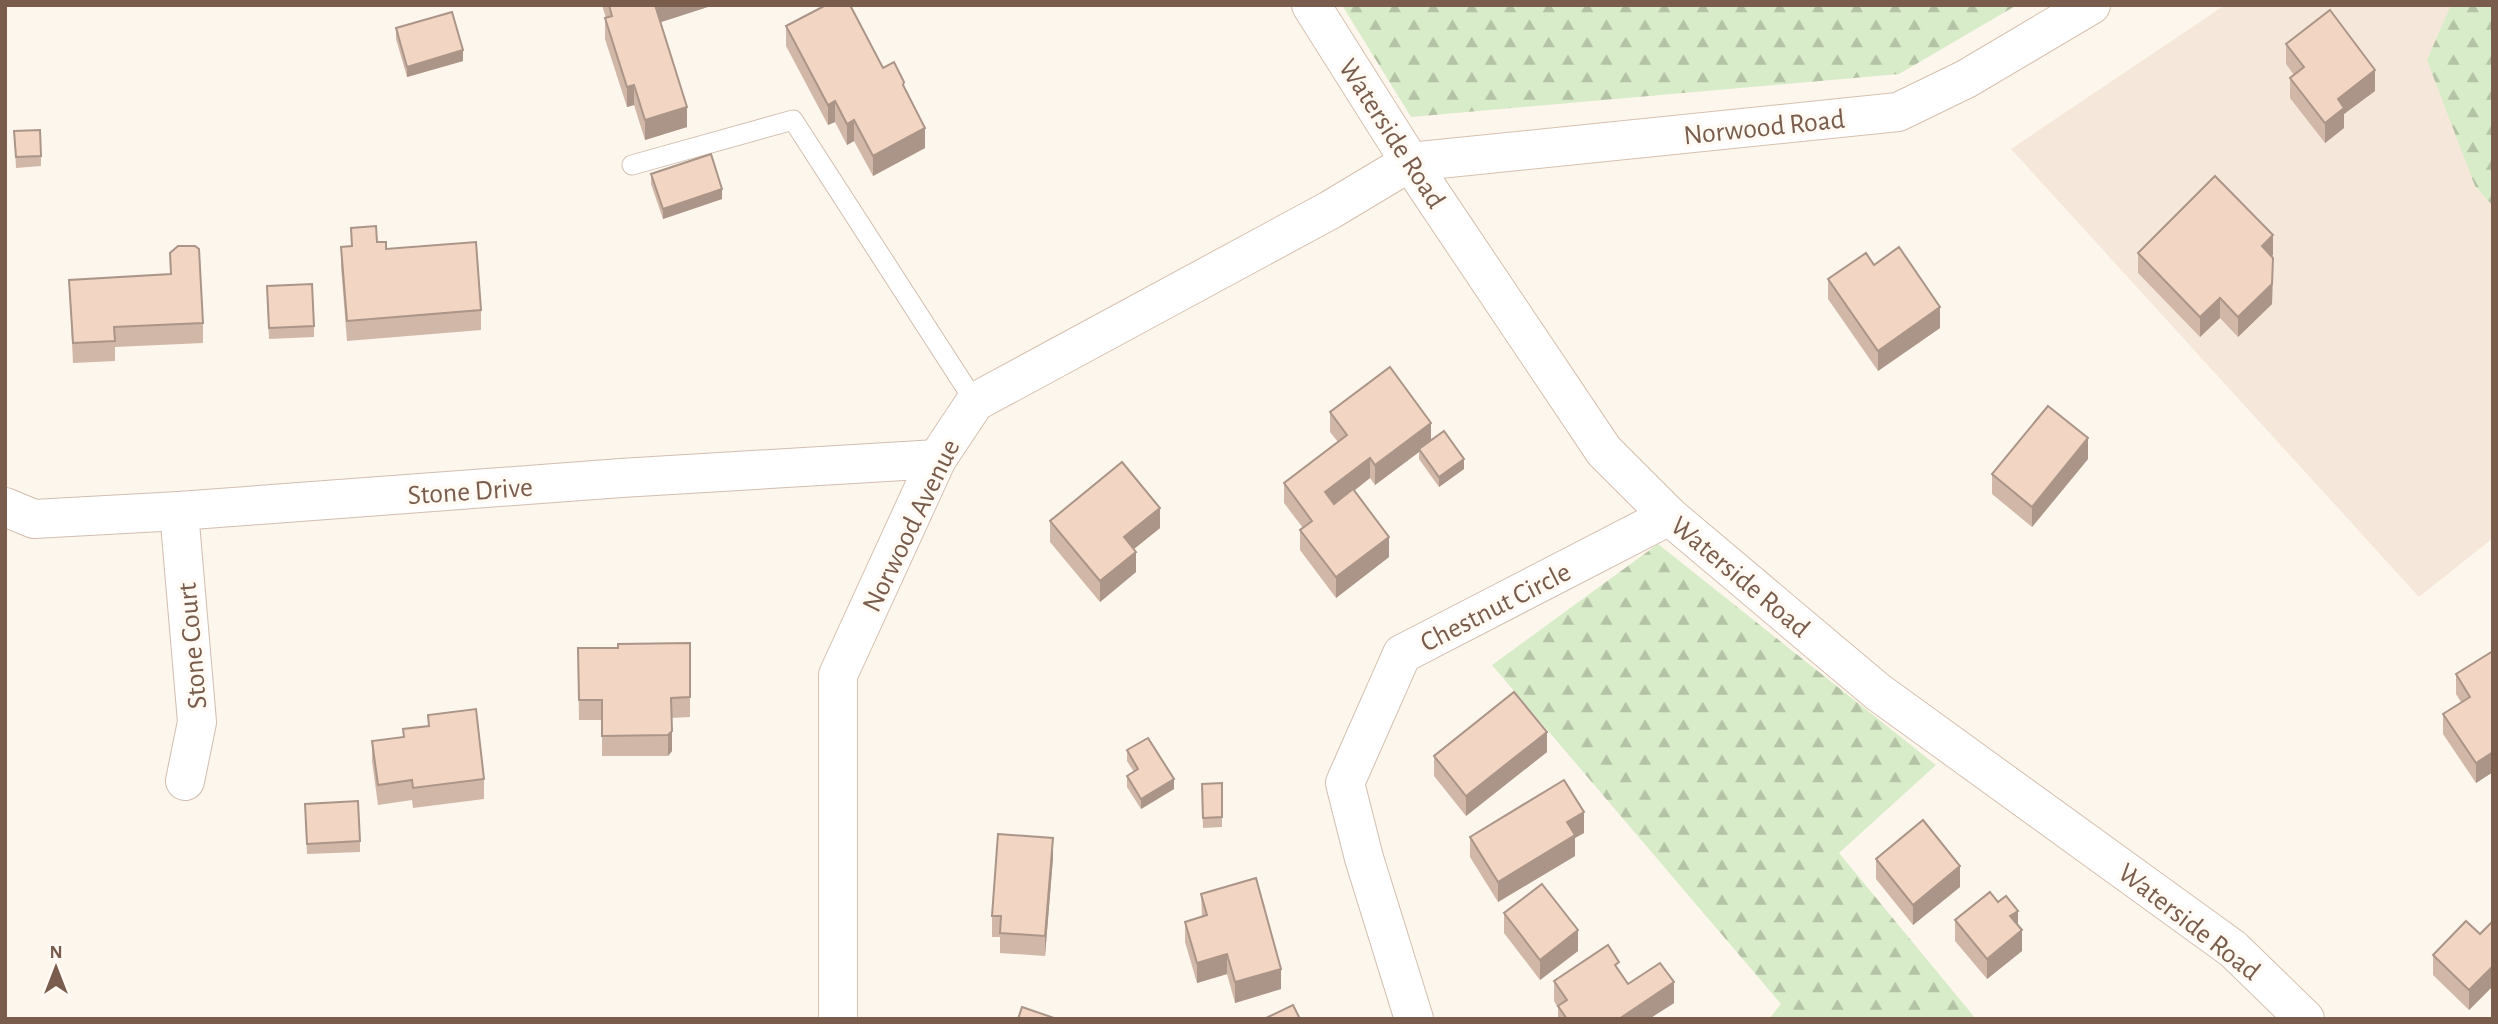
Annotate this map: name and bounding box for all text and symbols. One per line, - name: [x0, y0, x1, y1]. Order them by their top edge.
- street label: Waterside Road: [1333, 54, 1450, 214]
- street label: Norwood Road: [1682, 106, 1846, 150]
- street label: Norwood Avenue: [858, 435, 966, 617]
- street label: Stone Drive: [407, 474, 534, 510]
- street label: Waterside Road: [1665, 512, 1815, 643]
- street label: Chestnut Circle: [1416, 558, 1576, 658]
- street label: Stone Court: [174, 581, 212, 710]
- street label: Waterside Road: [2112, 859, 2265, 986]
- north arrow: [21, 933, 91, 1003]
- text: N: [49, 943, 63, 962]

